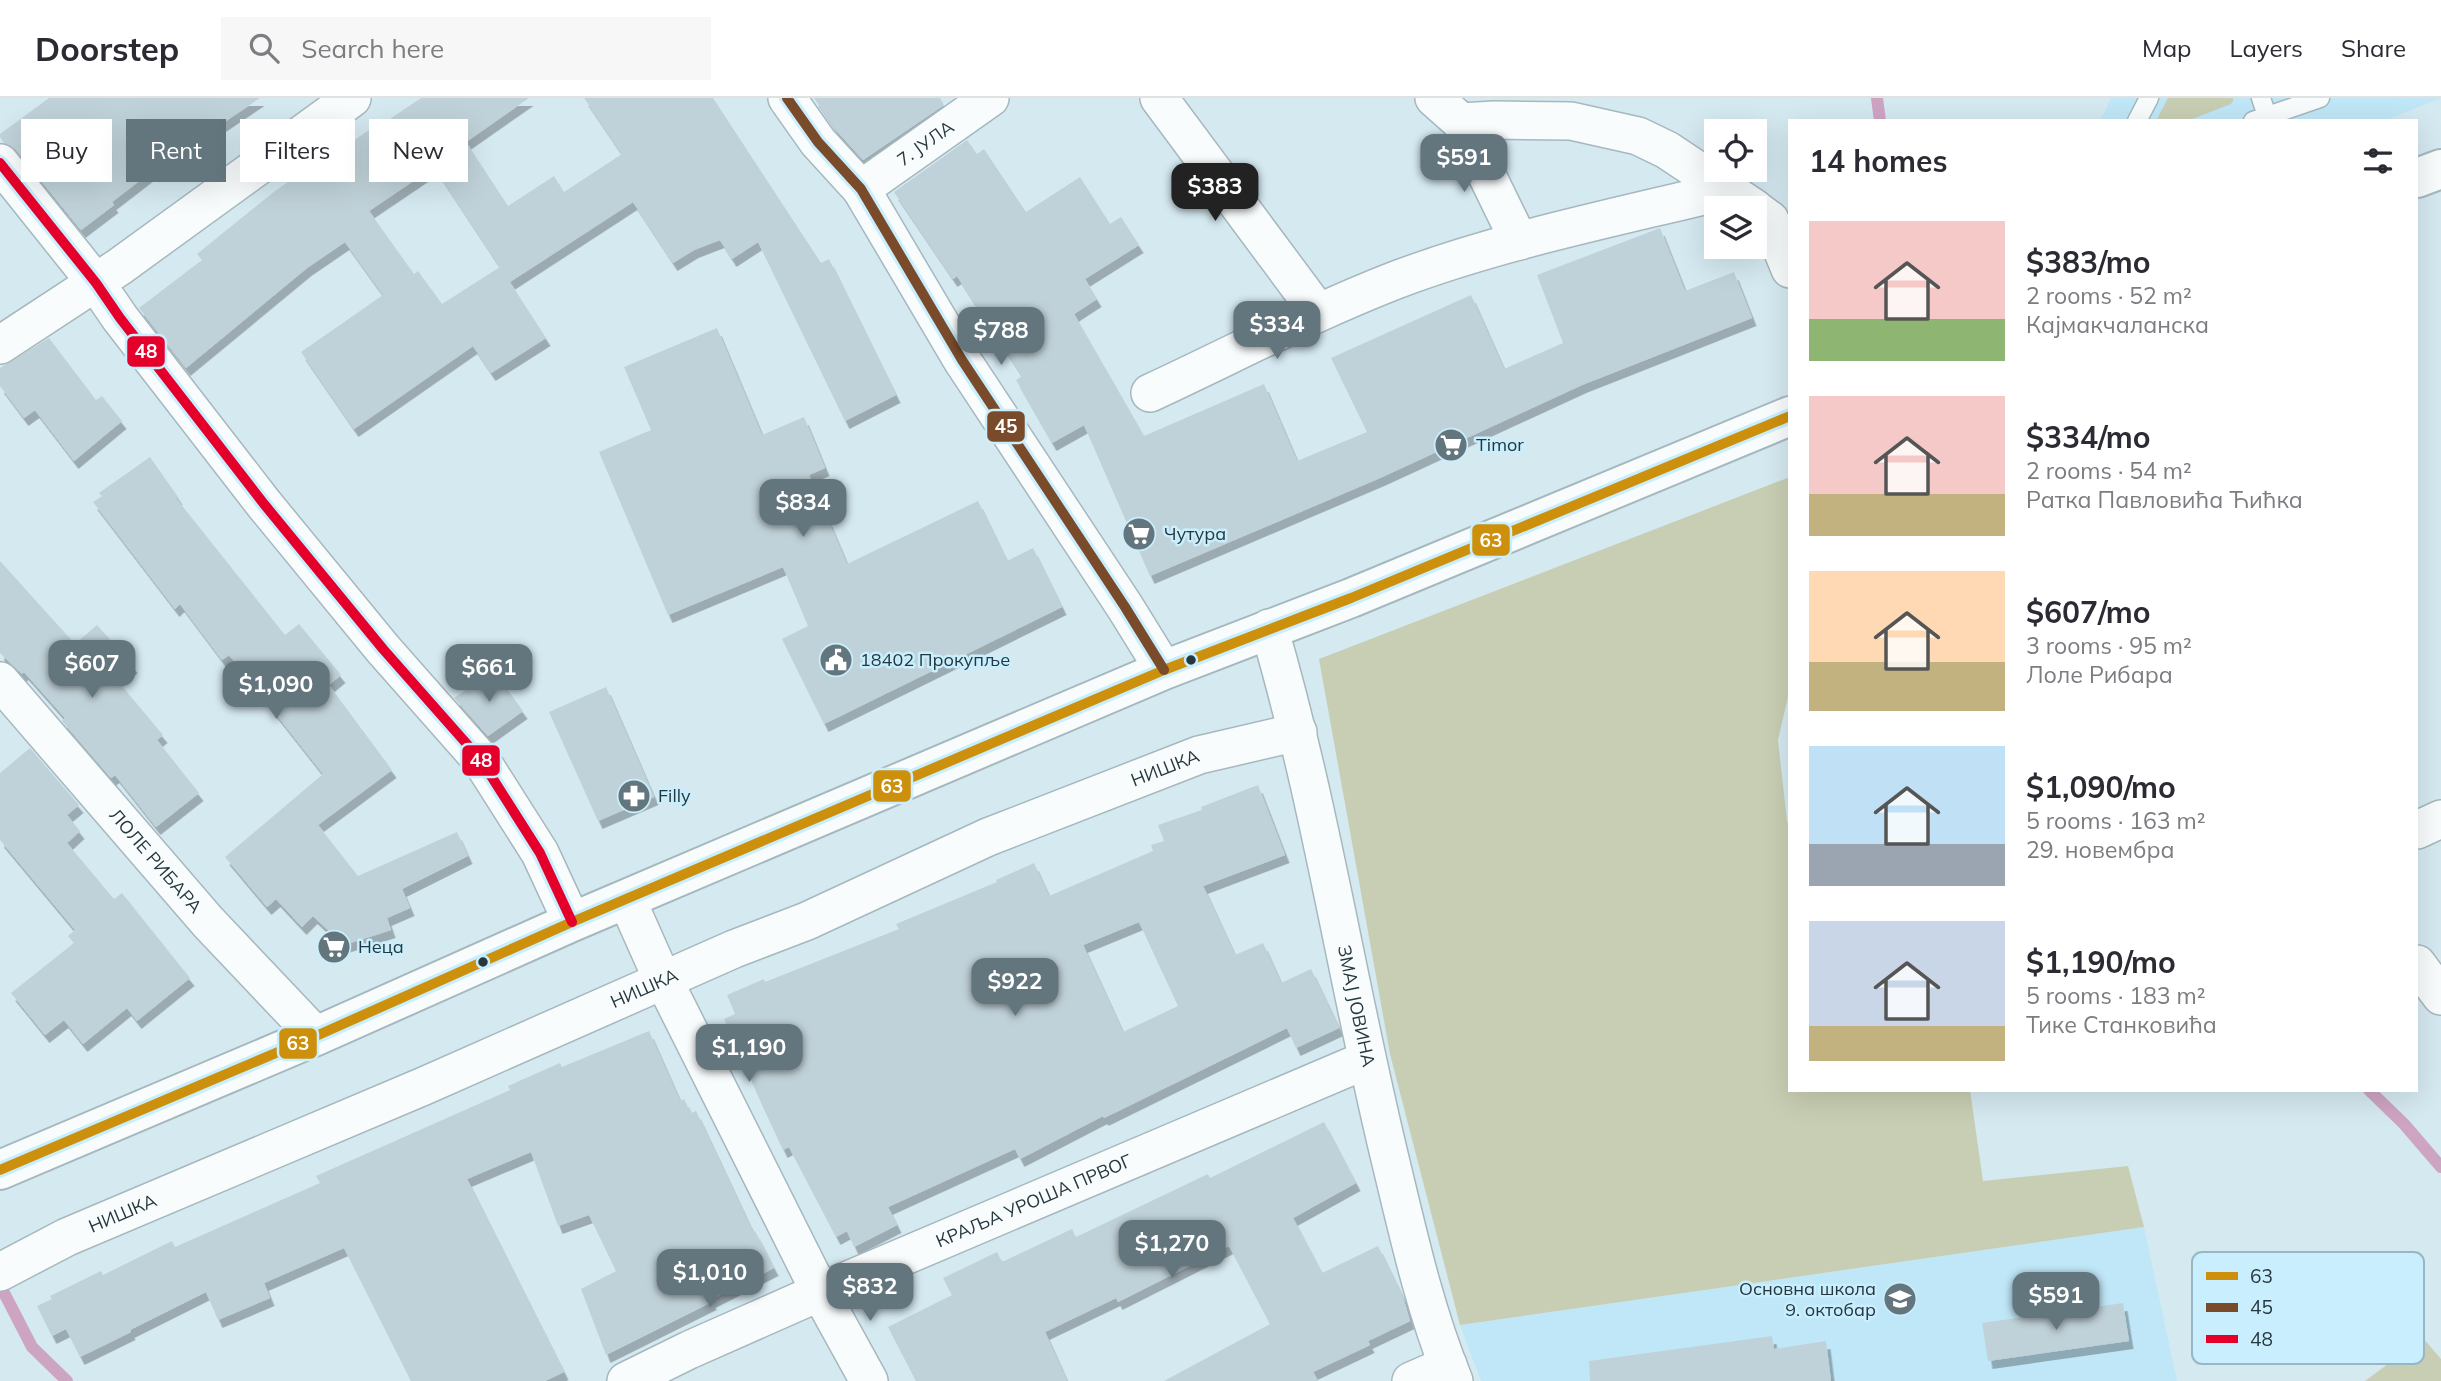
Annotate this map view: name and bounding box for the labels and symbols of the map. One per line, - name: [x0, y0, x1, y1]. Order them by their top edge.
- street label: 7. ЈУЛА: [892, 115, 958, 171]
- pin: $591: [1423, 134, 1505, 194]
- pin: $383: [1174, 164, 1256, 223]
- pin: $334: [1236, 302, 1318, 361]
- pin: $788: [960, 308, 1042, 367]
- line badge: 48: [126, 335, 166, 368]
- text: 48: [135, 339, 157, 363]
- line badge: 45: [986, 410, 1026, 443]
- text: 45: [995, 414, 1017, 438]
- supermarket icon: Timor: [1432, 426, 1470, 464]
- place label: Timor: [1476, 433, 1524, 456]
- pin: $834: [762, 480, 844, 539]
- supermarket icon: Чутура: [1120, 515, 1158, 553]
- place label: Чутура: [1164, 522, 1226, 545]
- line badge: 63: [1471, 523, 1511, 557]
- text: 63: [1480, 528, 1502, 552]
- pin: $607: [51, 640, 133, 700]
- public building icon: 18402 Прокупље: [817, 641, 855, 679]
- pin: $661: [448, 644, 530, 704]
- place label: 18402 Прокупље: [860, 648, 1010, 671]
- unlabelled marker: [1184, 653, 1198, 667]
- pin: $1,090: [219, 662, 333, 721]
- line badge: 48: [461, 744, 501, 777]
- street label: НИШКА: [1128, 744, 1203, 791]
- text: 48: [470, 748, 492, 772]
- line badge: 63: [872, 769, 912, 803]
- text: 63: [881, 774, 903, 798]
- pharmacy icon: Filly: [615, 777, 653, 815]
- place label: Filly: [658, 784, 691, 807]
- street label: ЛОЛЕ РИБАРА: [104, 804, 207, 918]
- supermarket icon: Неца: [315, 928, 353, 966]
- place label: Неца: [358, 935, 404, 958]
- street label: ЗМАЈ ЈОВИНА: [1333, 943, 1381, 1069]
- unlabelled marker: [476, 955, 490, 969]
- pin: $922: [974, 958, 1056, 1018]
- street label: НИШКА: [607, 963, 681, 1013]
- pin: $1,190: [692, 1024, 806, 1084]
- line badge: 63: [278, 1027, 318, 1060]
- text: 63: [287, 1031, 309, 1055]
- street label: КРАЉА УРОША ПРВОГ: [932, 1149, 1135, 1252]
- street label: НИШКА: [85, 1188, 160, 1238]
- pin: $1,270: [1115, 1220, 1229, 1280]
- pin: $1,010: [653, 1250, 767, 1309]
- legend: [2192, 1252, 2424, 1364]
- pin: $832: [829, 1264, 911, 1323]
- text: 63: [2250, 1264, 2273, 1288]
- pin: $591: [2015, 1272, 2097, 1332]
- place label: Основна школа 9. октобар: [1739, 1277, 1876, 1321]
- school or university icon: Основна школа 9. октобар: [1881, 1280, 1919, 1318]
- text: 45: [2250, 1295, 2273, 1319]
- text: 48: [2250, 1327, 2273, 1351]

